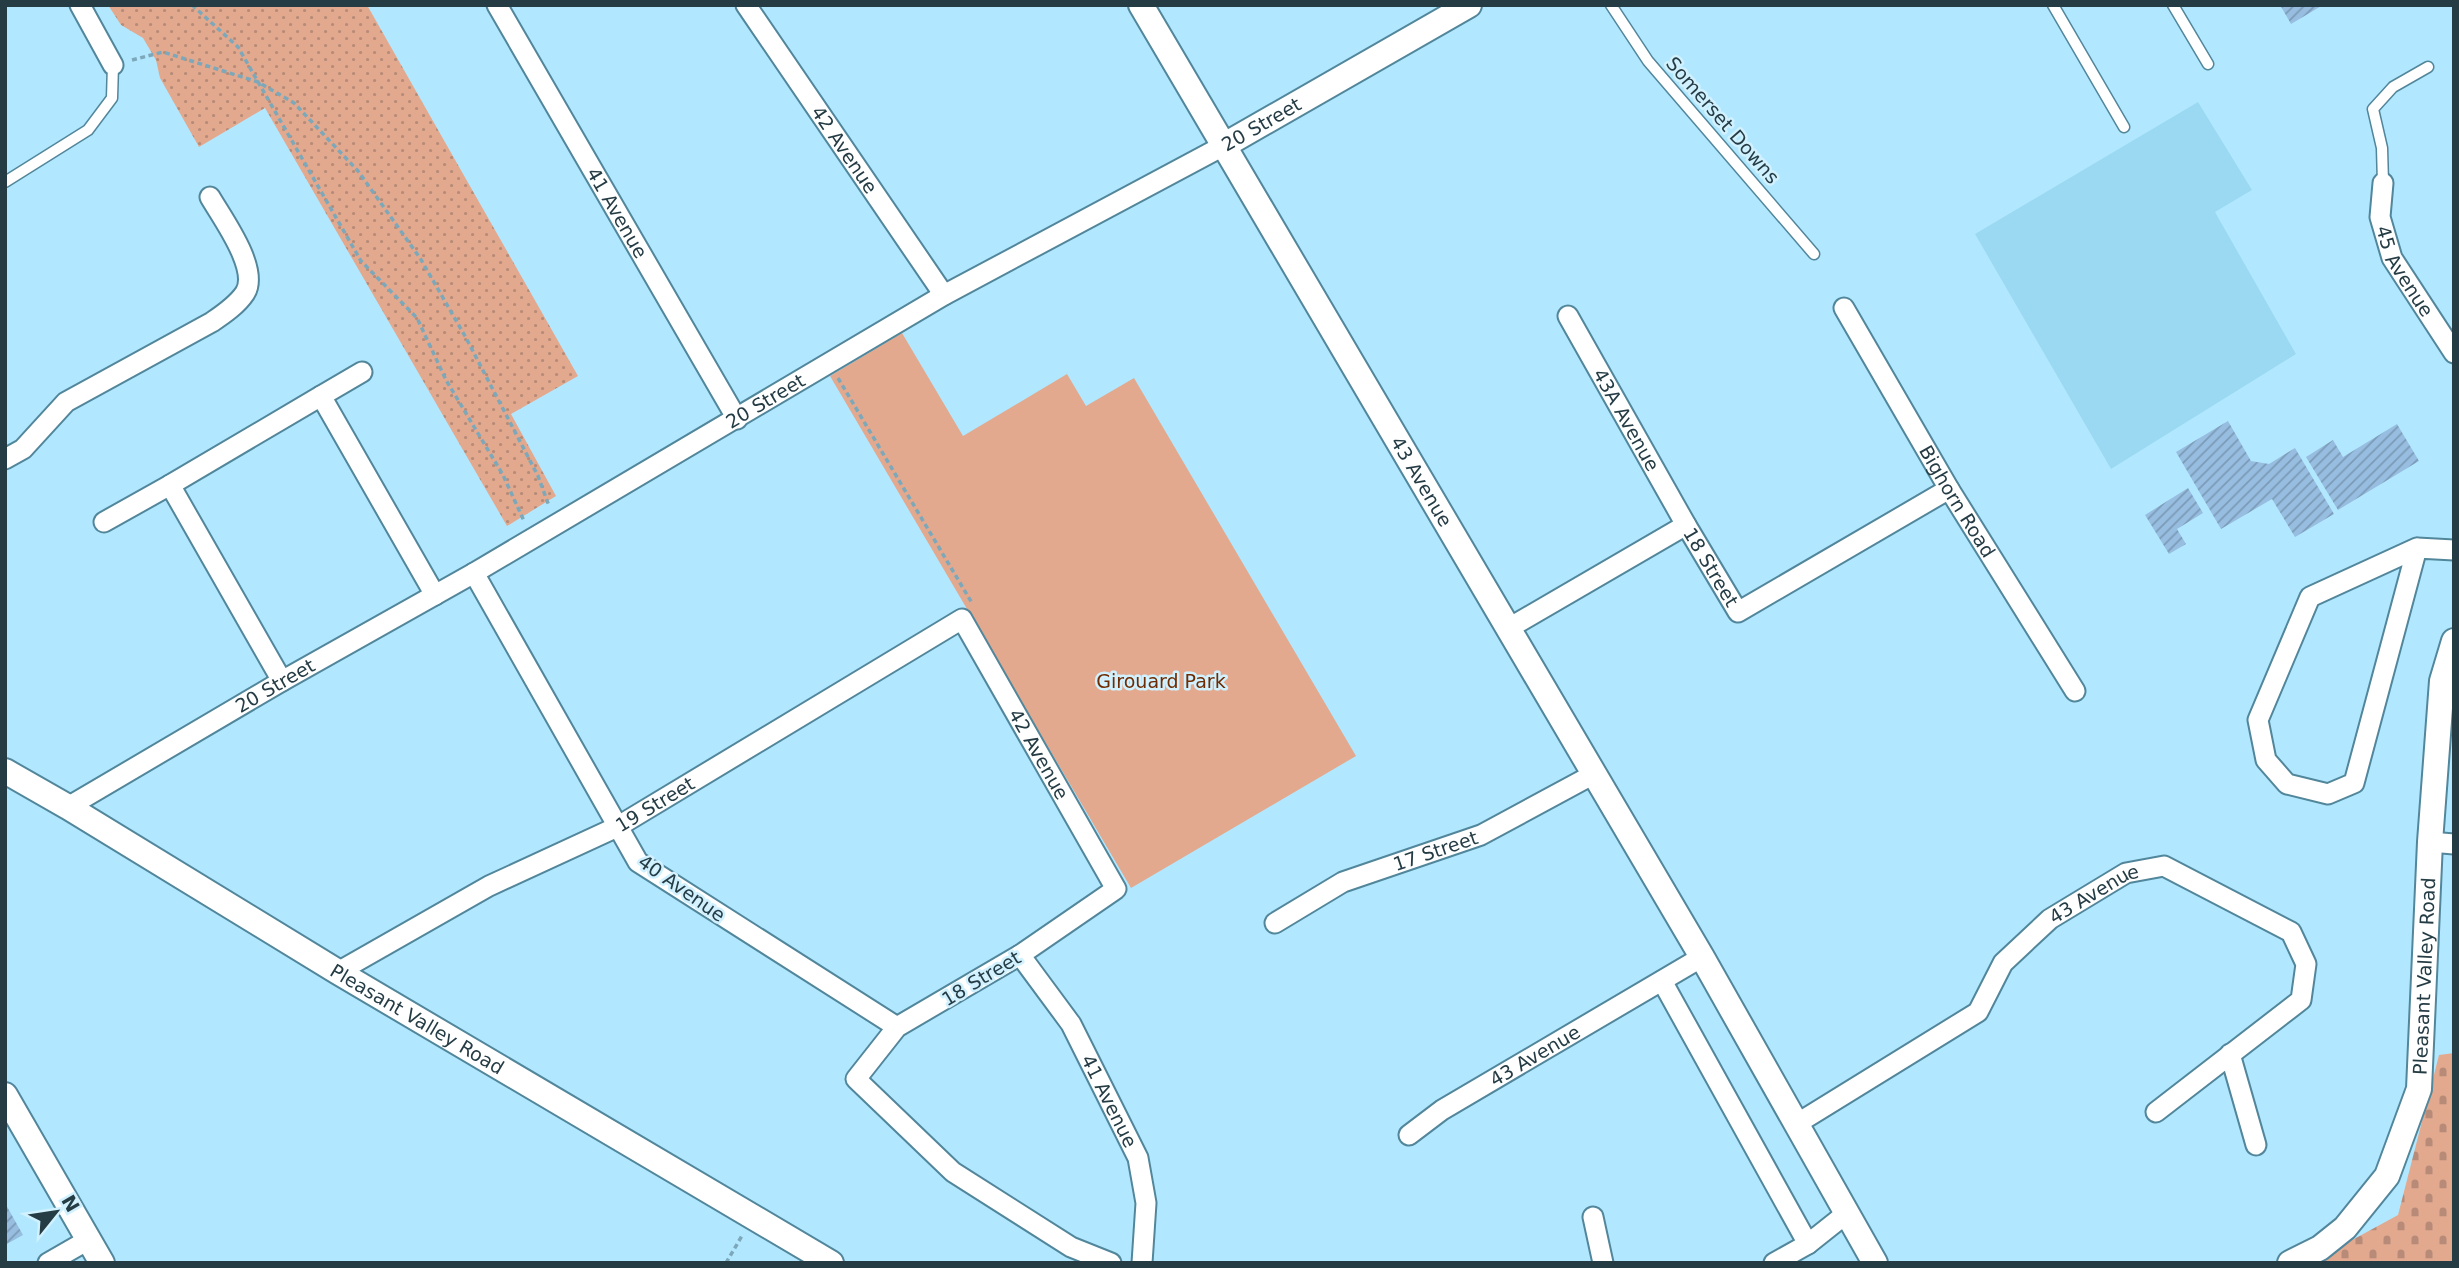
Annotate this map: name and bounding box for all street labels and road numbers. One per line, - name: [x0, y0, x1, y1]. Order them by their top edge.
- street label: Somerset Downs: [1662, 52, 1784, 188]
- street label: 20 Street: [1218, 93, 1305, 156]
- street label: 42 Avenue: [807, 102, 882, 197]
- street label: 41 Avenue: [583, 163, 652, 262]
- street label: 45 Avenue: [2372, 223, 2438, 321]
- street label: 43A Avenue: [1589, 365, 1664, 475]
- street label: 20 Street: [722, 369, 809, 433]
- street label: 43 Avenue: [1387, 432, 1457, 530]
- street label: Bighorn Road: [1915, 441, 2000, 561]
- street label: 18 Street: [1679, 524, 1743, 610]
- street label: 20 Street: [231, 654, 318, 717]
- street label: 42 Avenue: [1004, 705, 1074, 803]
- street label: 19 Street: [612, 772, 698, 836]
- street label: 17 Street: [1390, 826, 1481, 875]
- street label: 40 Avenue: [634, 850, 730, 926]
- street label: 43 Avenue: [2045, 860, 2141, 928]
- street label: Pleasant Valley Road: [2409, 877, 2439, 1075]
- street label: 18 Street: [938, 946, 1024, 1010]
- street label: Pleasant Valley Road: [326, 959, 508, 1078]
- street label: 43 Avenue: [1486, 1020, 1584, 1090]
- street label: 41 Avenue: [1077, 1051, 1142, 1151]

